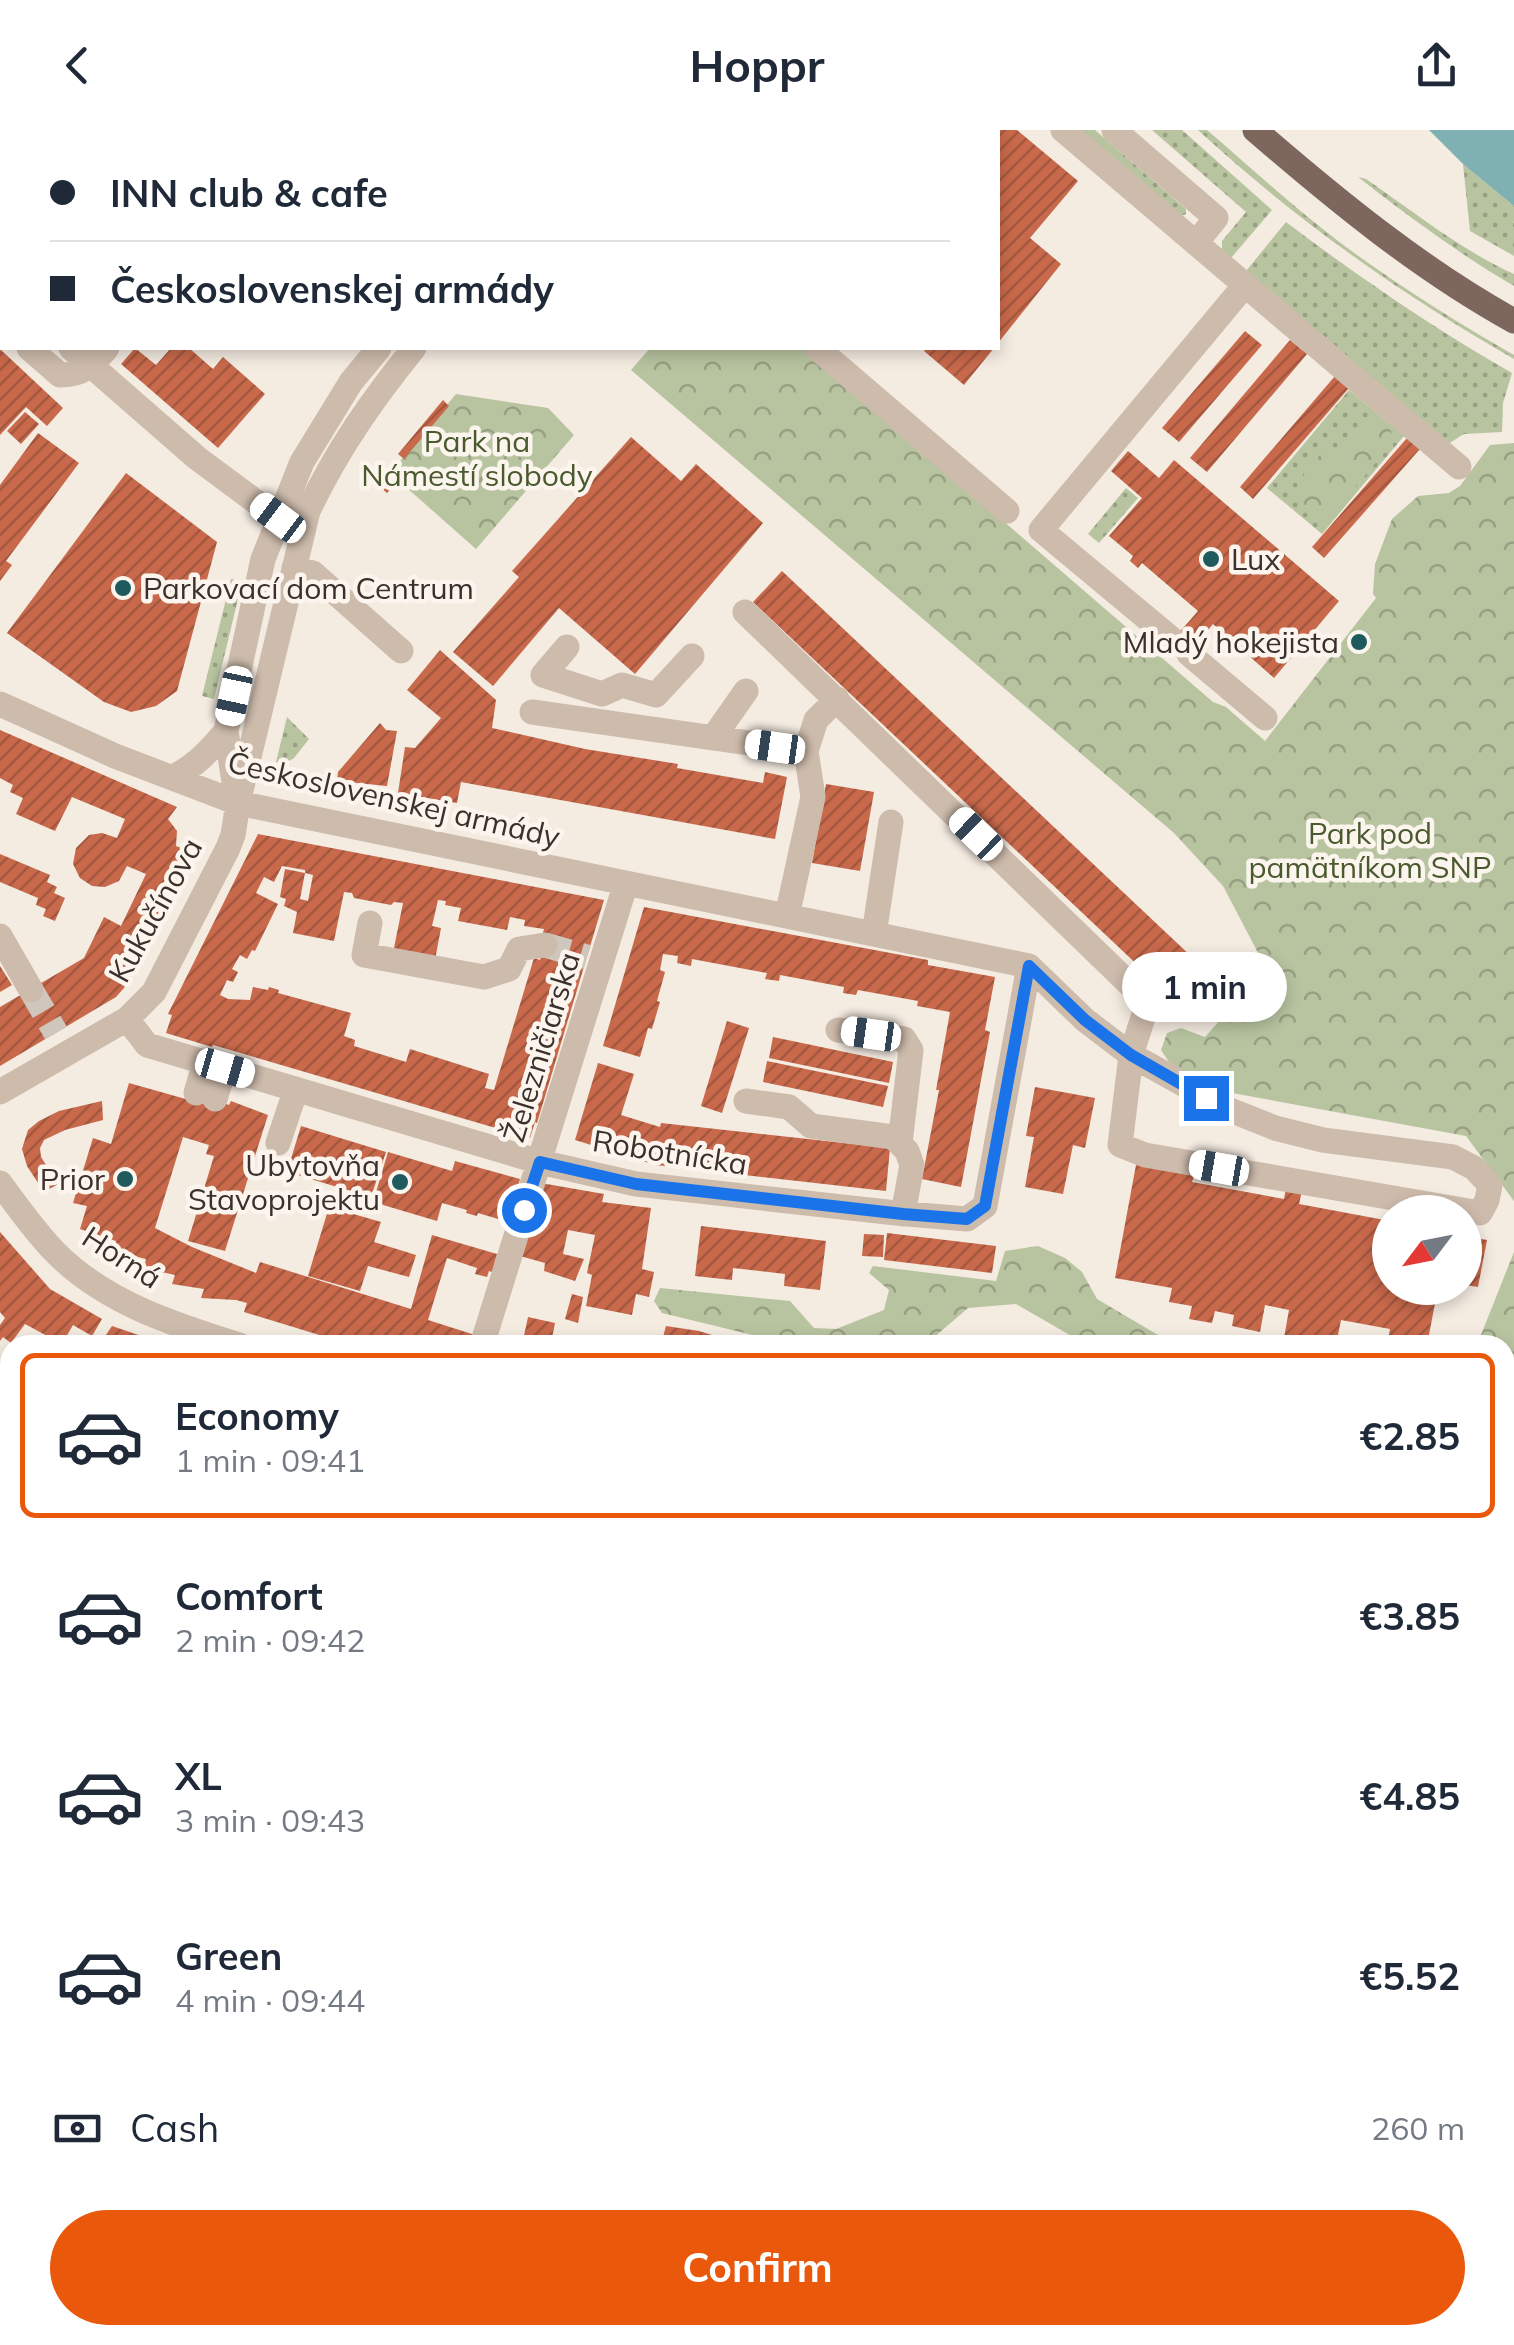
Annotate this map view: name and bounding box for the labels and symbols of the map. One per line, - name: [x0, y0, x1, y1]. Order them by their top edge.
- park label: Park na Námestí slobody: [361, 422, 593, 494]
- car: [245, 488, 311, 548]
- place label: Lux: [1231, 540, 1280, 578]
- marker: Lux: [1200, 548, 1222, 570]
- place label: Parkovací dom Centrum: [143, 569, 474, 607]
- marker: Parkovací dom Centrum: [112, 577, 134, 599]
- place label: Mladý hokejista: [1123, 623, 1339, 661]
- marker: Mladý hokejista: [1348, 631, 1370, 653]
- car: [213, 664, 255, 728]
- car: [743, 728, 807, 766]
- street label: Československej armády: [224, 742, 564, 856]
- car: [944, 802, 1008, 866]
- park label: Park pod pamätníkom SNP: [1249, 814, 1491, 886]
- street label: Kukučínova: [100, 831, 210, 989]
- street label: Železničiarska: [494, 948, 588, 1146]
- callout: 1 min: [1124, 953, 1288, 1023]
- car: [839, 1015, 903, 1053]
- car: [192, 1045, 258, 1091]
- route end: [1184, 1076, 1229, 1121]
- street label: Robotnícka: [590, 1121, 750, 1183]
- place label: Ubytovňa Stavoprojektu: [188, 1146, 380, 1218]
- car: [1187, 1148, 1251, 1188]
- place label: Prior: [40, 1160, 105, 1198]
- marker: Prior: [114, 1168, 136, 1190]
- marker: Ubytovňa Stavoprojektu: [389, 1171, 411, 1193]
- route start: [502, 1188, 547, 1233]
- north arrow: [1372, 1195, 1482, 1305]
- street label: Horná: [75, 1217, 169, 1297]

